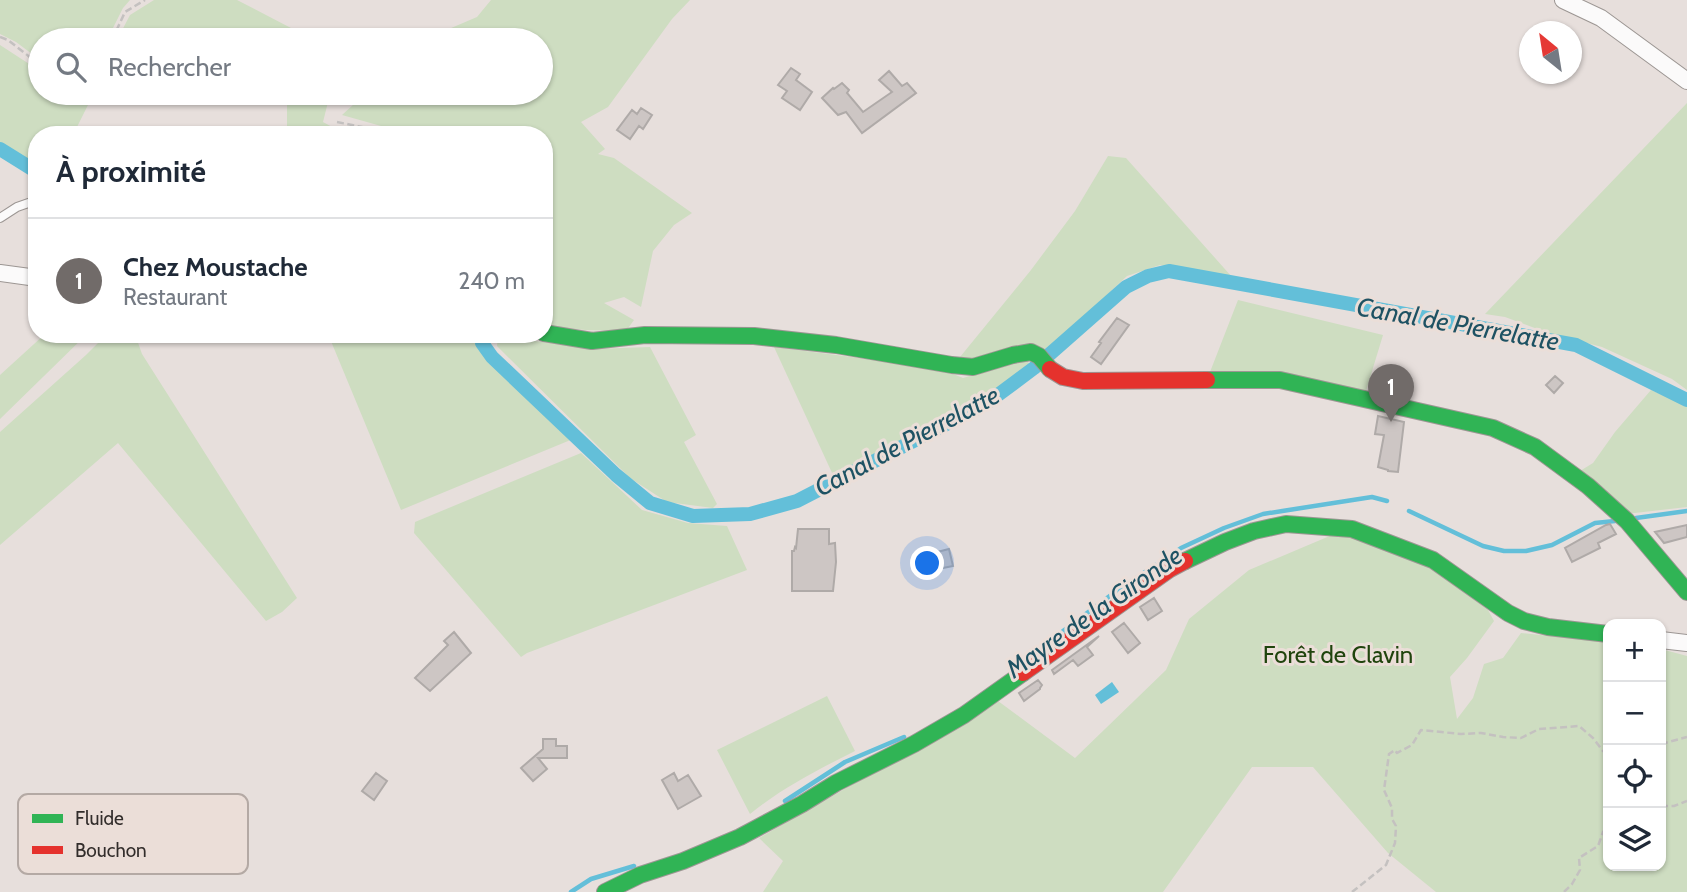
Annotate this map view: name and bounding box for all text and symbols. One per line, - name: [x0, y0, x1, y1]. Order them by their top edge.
- north arrow: [1519, 21, 1582, 84]
- search box: [28, 28, 553, 105]
- icon: search: [52, 48, 90, 86]
- text: Rechercher: [108, 51, 231, 83]
- text: À proximité: [56, 153, 206, 190]
- text: Chez Moustache: [123, 251, 308, 283]
- text: 1: [75, 267, 83, 295]
- text: 240 m: [458, 267, 525, 295]
- text: Restaurant: [123, 283, 227, 311]
- water label: Canal de Pierrelatte: [1354, 290, 1562, 358]
- pin: 1: [1368, 364, 1414, 422]
- water label: Canal de Pierrelatte: [809, 379, 1005, 503]
- water label: Mayre de la Gironde: [999, 539, 1188, 685]
- your location: [910, 546, 944, 580]
- map controls: [1603, 619, 1666, 871]
- button: +: [1603, 619, 1666, 682]
- park label: Forêt de Clavin: [1263, 640, 1413, 669]
- button: −: [1603, 682, 1666, 745]
- button: locate: [1603, 745, 1666, 808]
- legend: [18, 794, 248, 874]
- text: Fluide: [75, 807, 124, 830]
- button: layers: [1603, 808, 1666, 871]
- text: Bouchon: [75, 839, 147, 862]

